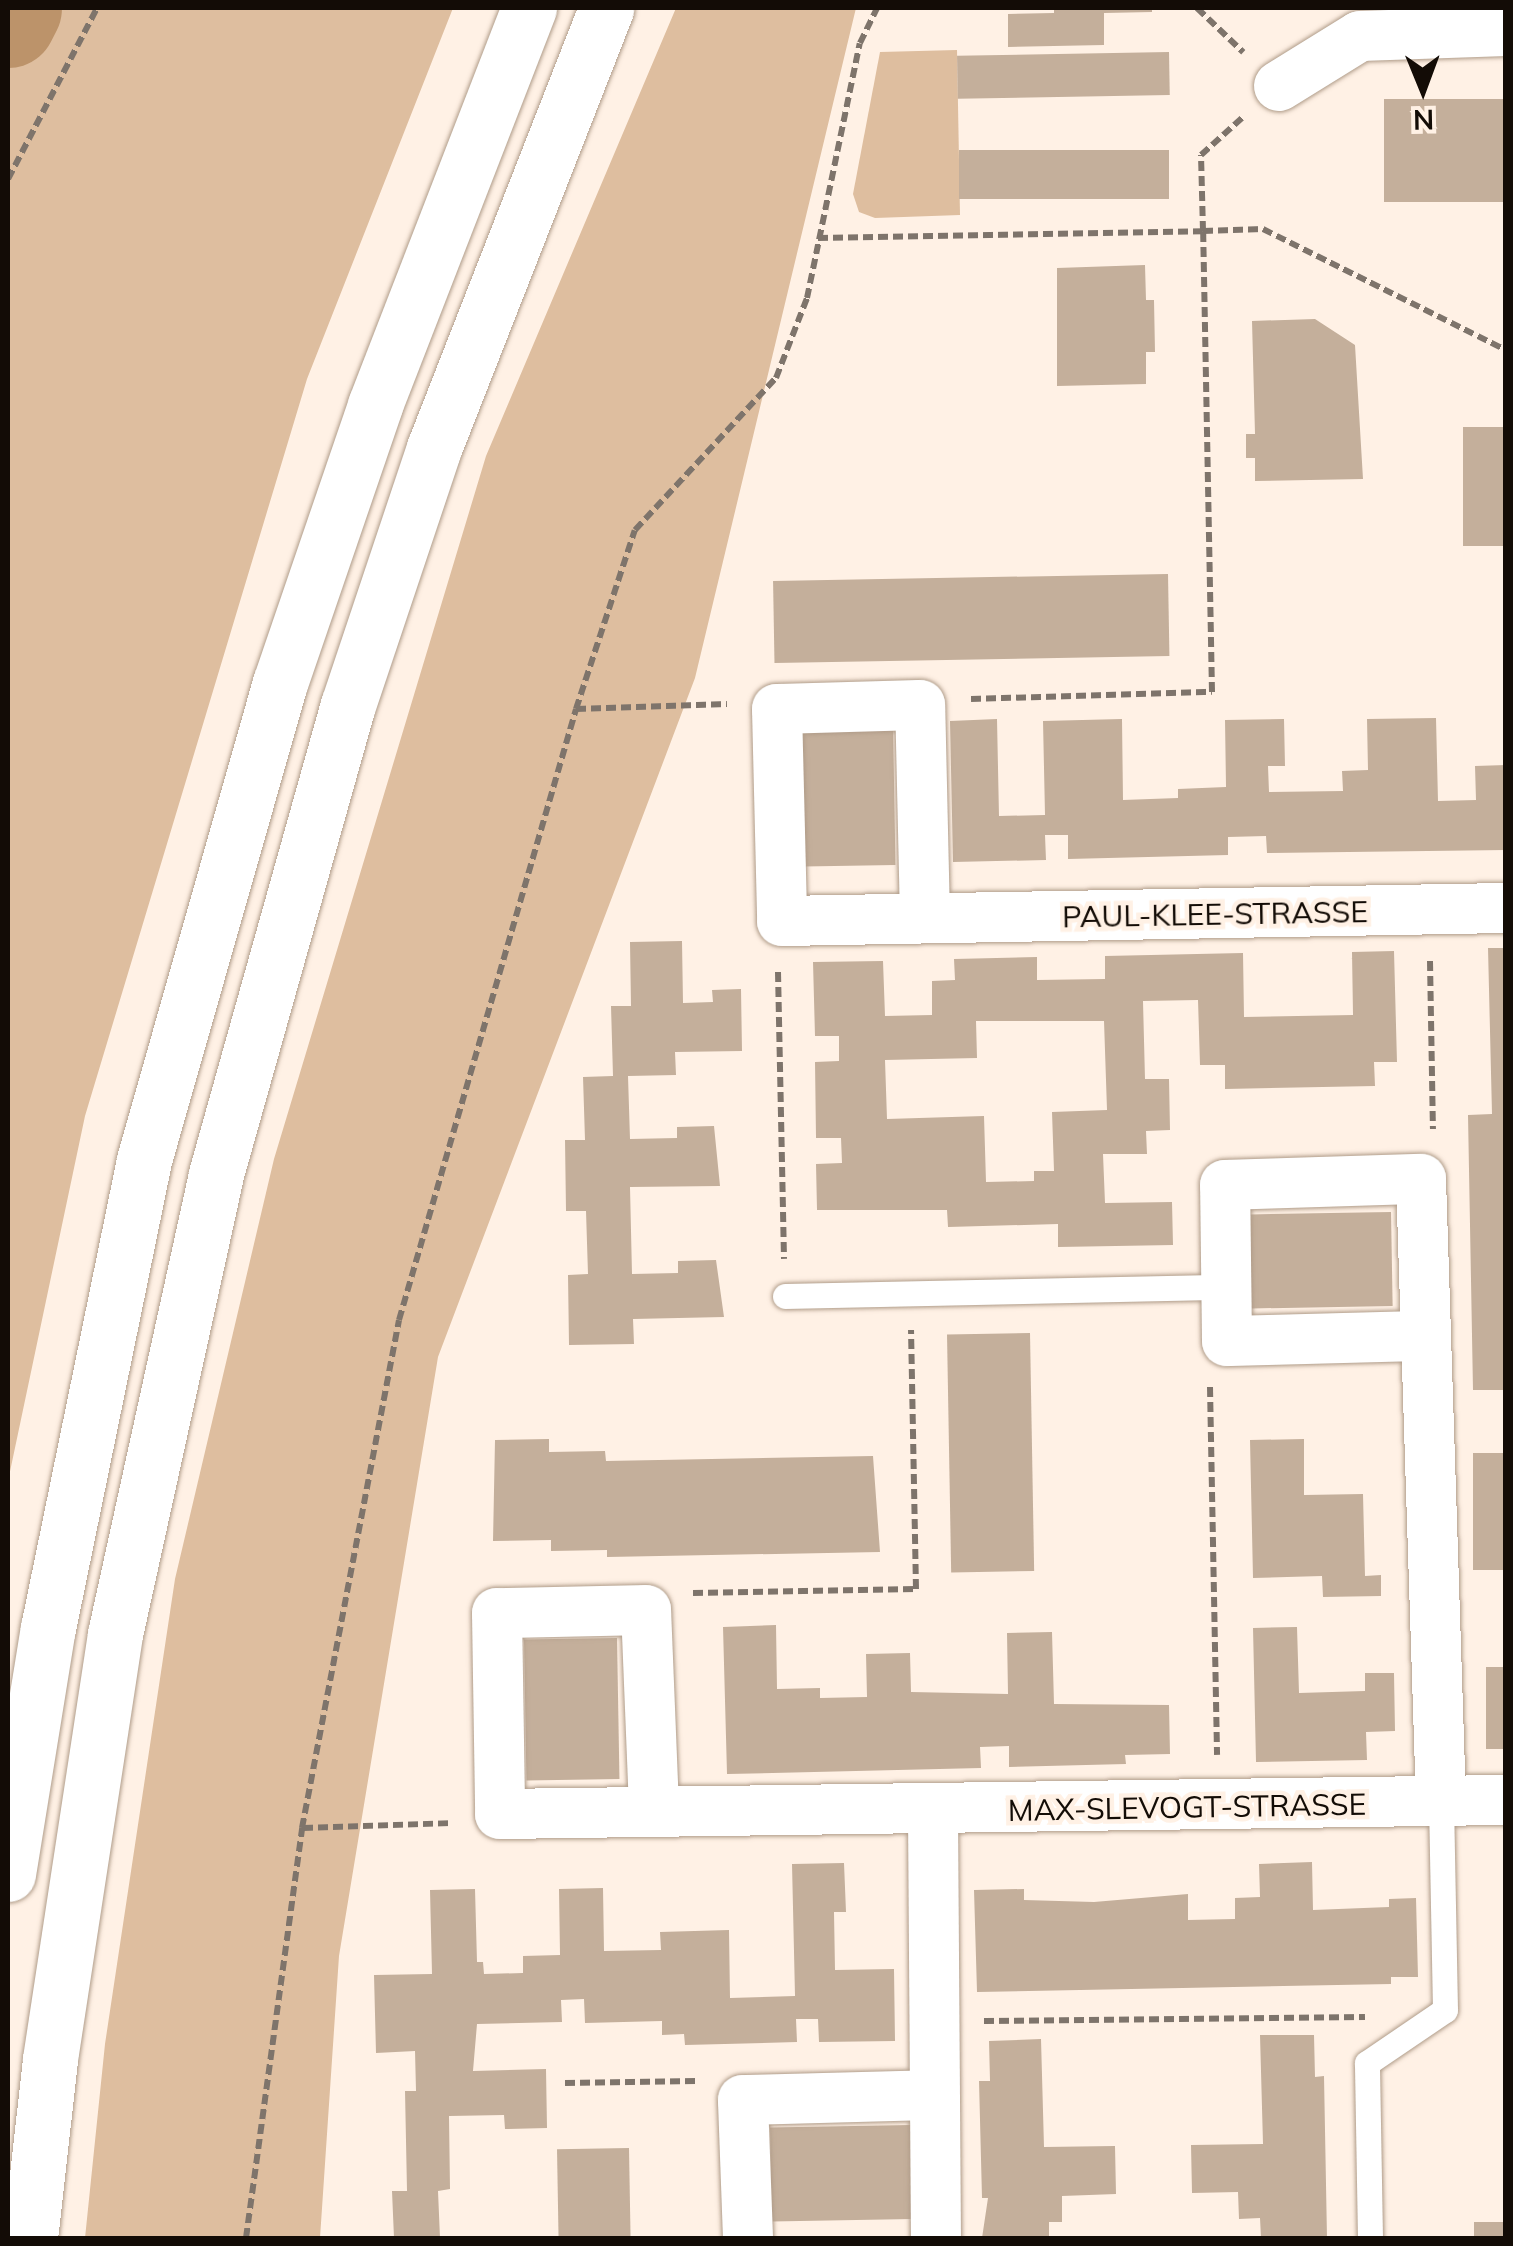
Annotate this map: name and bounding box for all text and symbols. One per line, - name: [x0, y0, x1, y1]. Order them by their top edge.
- north arrow: [1373, 40, 1473, 140]
- text: N: [1413, 103, 1434, 138]
- street label: PAUL-KLEE-STRASSE: [1062, 893, 1368, 935]
- street label: MAX-SLEVOGT-STRASSE: [1007, 1786, 1367, 1828]

